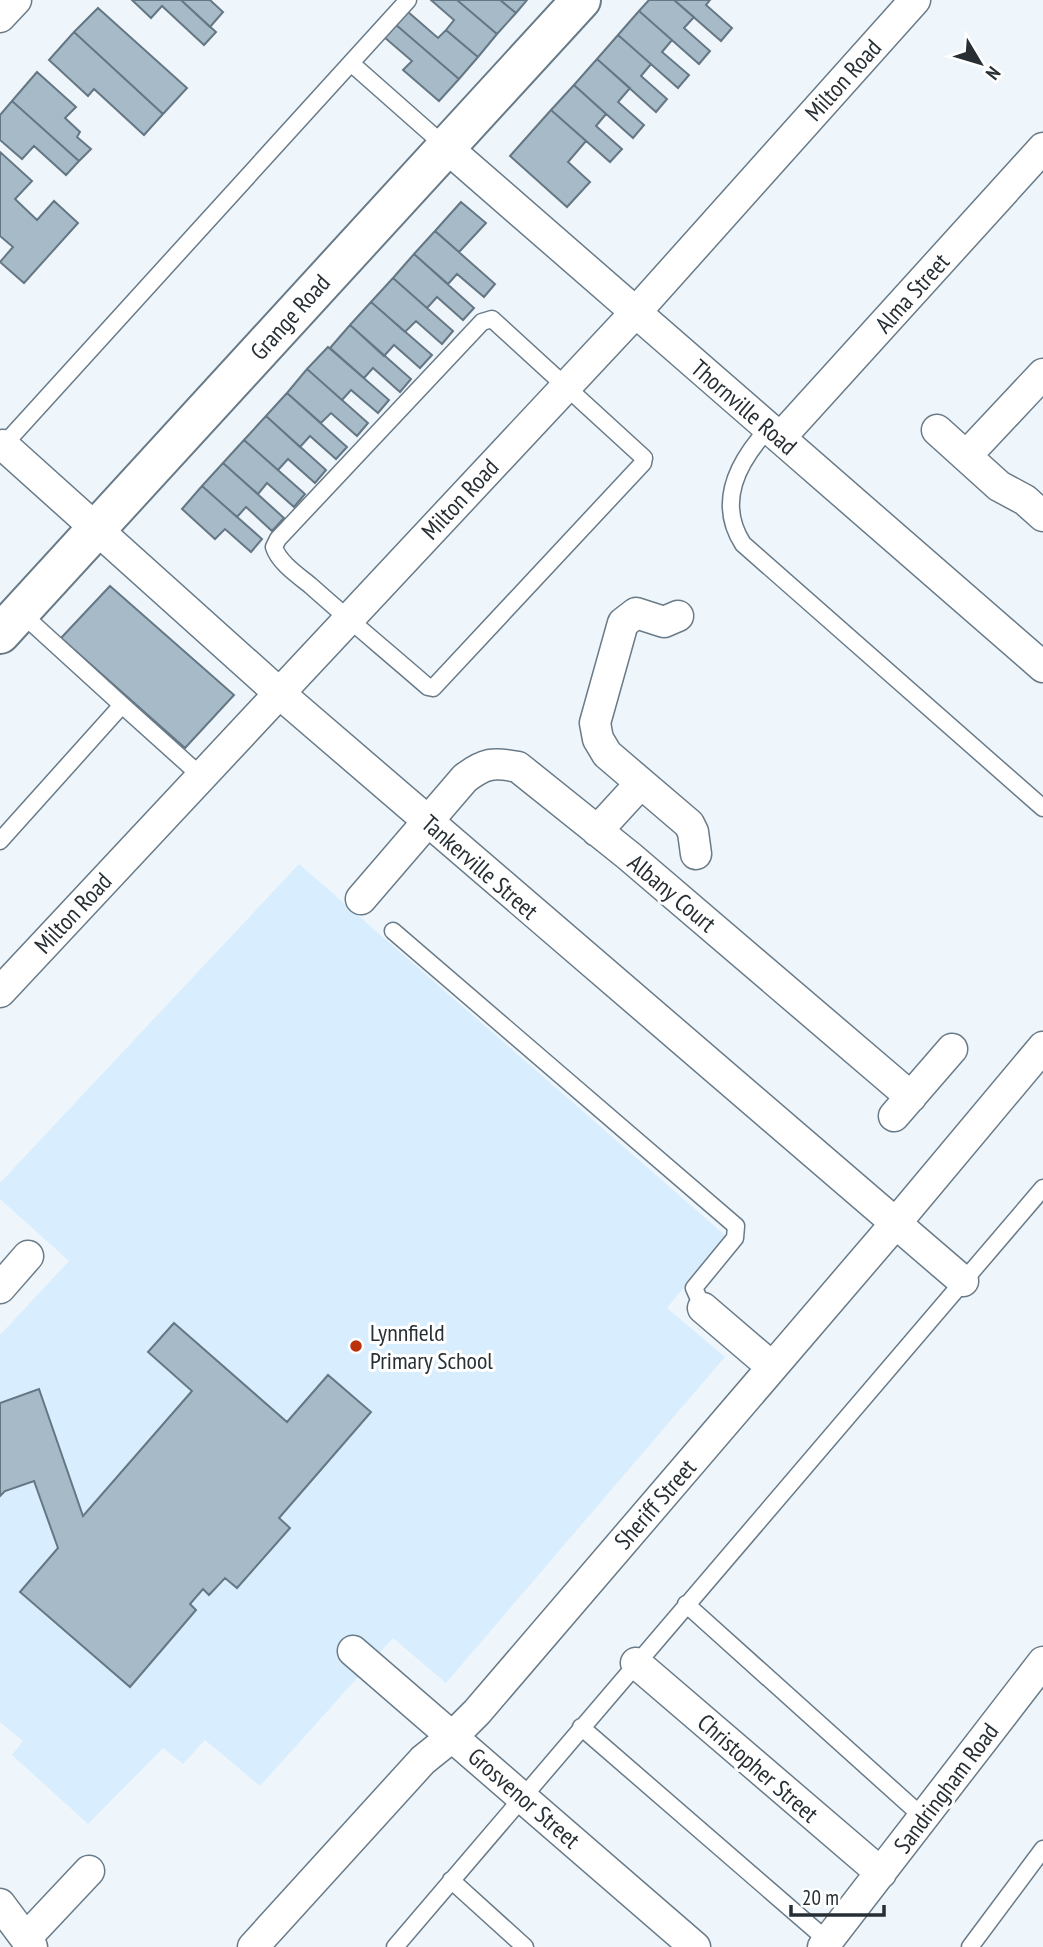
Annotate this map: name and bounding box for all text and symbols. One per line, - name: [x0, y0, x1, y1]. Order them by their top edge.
- north arrow: [945, 28, 1015, 98]
- street label: Milton Road: [798, 33, 888, 127]
- text: N: [981, 62, 1006, 85]
- street label: Alma Street: [868, 246, 956, 339]
- street label: Grange Road: [243, 268, 337, 366]
- street label: Thornville Road: [685, 353, 803, 461]
- street label: Milton Road: [415, 452, 505, 546]
- street label: Tankerville Street: [415, 808, 545, 926]
- street label: Albany Court: [622, 847, 723, 939]
- street label: Milton Road: [28, 866, 118, 960]
- place label: Lynnfield Primary School: [370, 1317, 493, 1376]
- marker: Lynnfield Primary School: [348, 1338, 364, 1354]
- street label: Sheriff Street: [607, 1452, 703, 1556]
- street label: Christopher Street: [691, 1707, 825, 1829]
- street label: Sandringham Road: [887, 1717, 1005, 1859]
- street label: Grosvenor Street: [462, 1741, 587, 1855]
- scale bar: [791, 1874, 884, 1918]
- text: 20 m: [802, 1884, 839, 1911]

